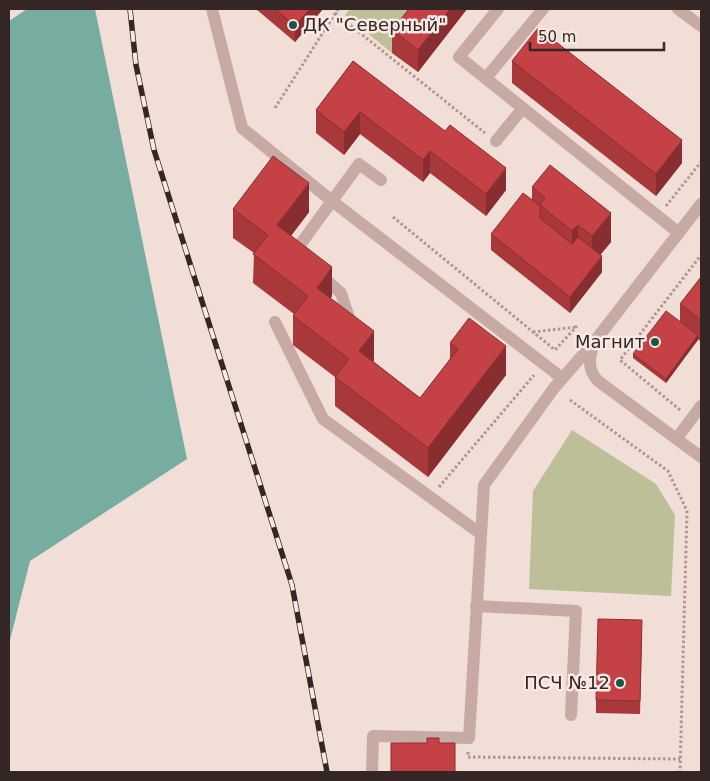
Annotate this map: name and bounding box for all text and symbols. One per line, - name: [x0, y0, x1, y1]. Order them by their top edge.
- place label: ДК "Северный": [303, 14, 447, 35]
- marker: ДК "Северный": [287, 19, 299, 31]
- scale bar: [530, 20, 664, 52]
- text: 50 m: [538, 28, 576, 46]
- place label: Магнит: [575, 331, 645, 352]
- marker: Магнит: [649, 336, 661, 348]
- place label: ПСЧ №12: [524, 672, 610, 693]
- marker: ПСЧ №12: [614, 677, 626, 689]

